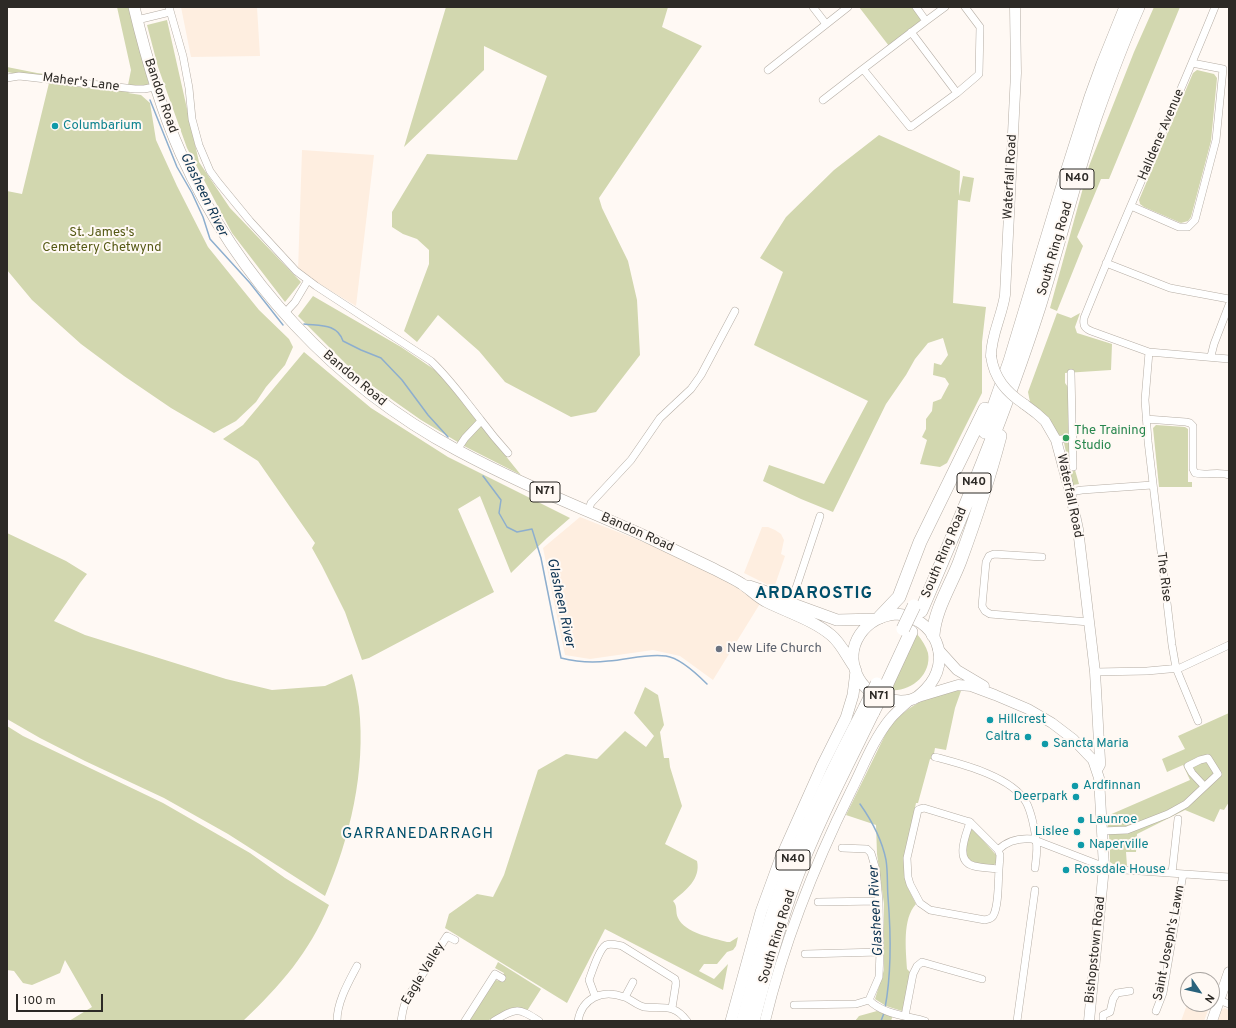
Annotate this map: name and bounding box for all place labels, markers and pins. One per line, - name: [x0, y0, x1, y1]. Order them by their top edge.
- place label: Columbarium: [63, 118, 142, 134]
- marker: Columbarium: [50, 121, 60, 131]
- place label: The Training Studio: [1074, 423, 1146, 454]
- marker: The Training Studio: [1061, 433, 1071, 443]
- place label: New Life Church: [727, 641, 822, 657]
- marker: New Life Church: [714, 644, 724, 654]
- place label: Hillcrest: [998, 712, 1046, 728]
- marker: Hillcrest: [985, 715, 995, 725]
- place label: Caltra: [985, 729, 1020, 745]
- marker: Caltra: [1023, 732, 1033, 742]
- place label: Sancta Maria: [1053, 736, 1129, 752]
- marker: Sancta Maria: [1040, 739, 1050, 749]
- place label: Ardfinnan: [1083, 778, 1141, 794]
- marker: Ardfinnan: [1070, 781, 1080, 791]
- place label: Deerpark: [1013, 789, 1068, 805]
- marker: Deerpark: [1071, 792, 1081, 802]
- place label: Launroe: [1089, 812, 1137, 828]
- marker: Launroe: [1076, 815, 1086, 825]
- place label: Lislee: [1035, 824, 1069, 840]
- marker: Lislee: [1072, 827, 1082, 837]
- place label: Naperville: [1089, 837, 1148, 853]
- marker: Naperville: [1076, 840, 1086, 850]
- place label: Rossdale House: [1074, 862, 1166, 878]
- marker: Rossdale House: [1061, 865, 1071, 875]

